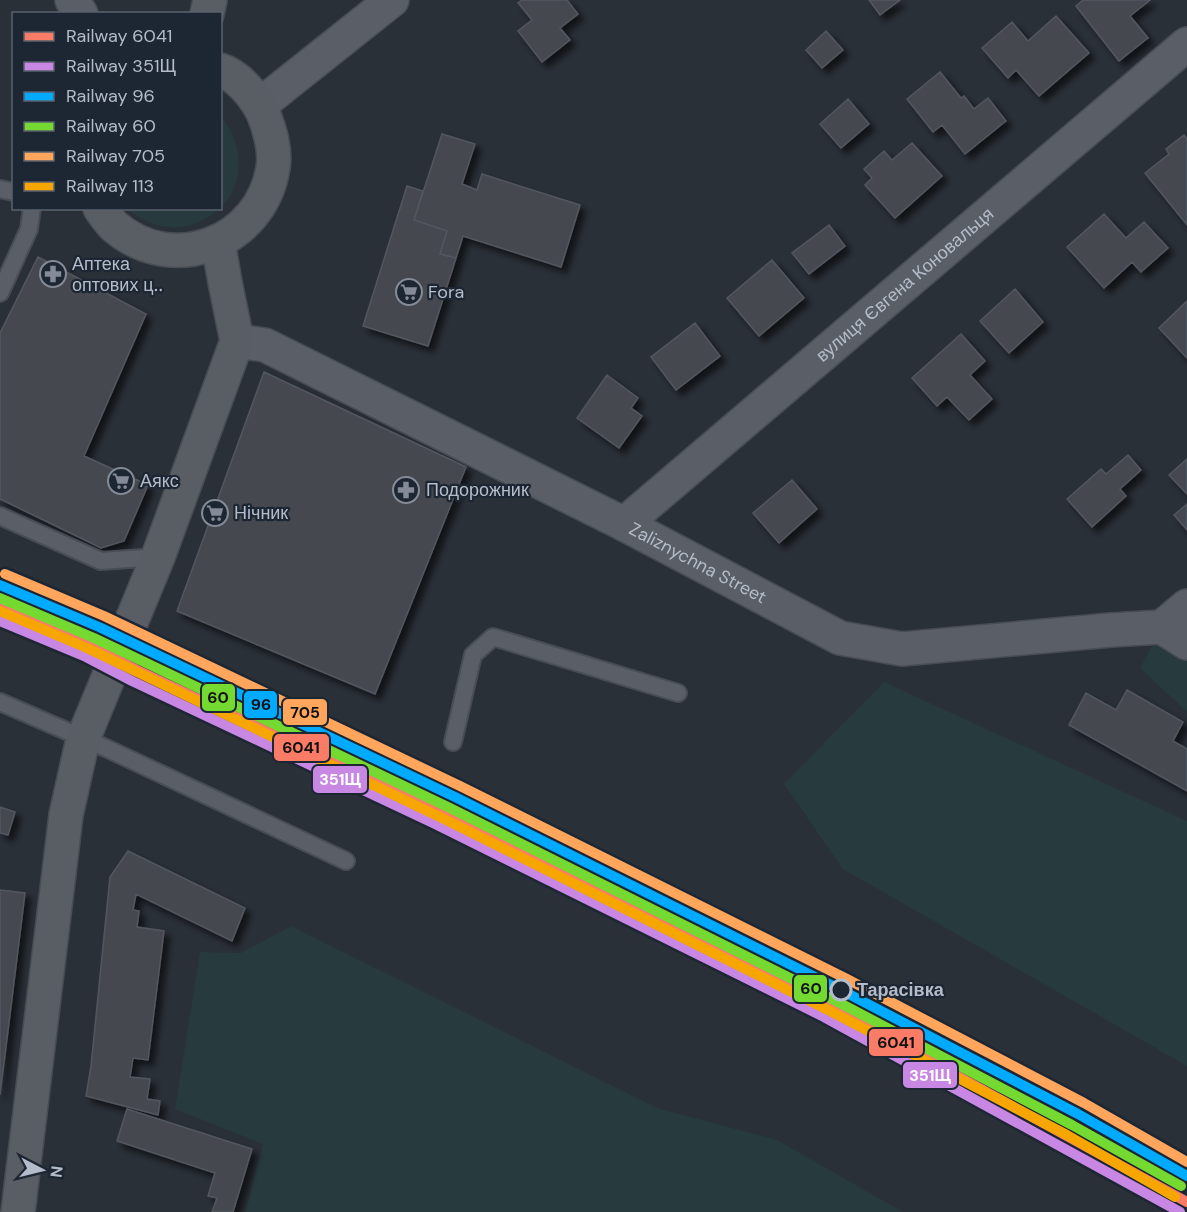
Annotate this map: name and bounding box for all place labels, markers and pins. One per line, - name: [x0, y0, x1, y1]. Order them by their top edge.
- place label: Аптека оптових ц‥: [72, 252, 163, 297]
- pharmacy icon: Аптека оптових ц‥: [38, 259, 68, 289]
- supermarket icon: Fora: [394, 277, 424, 307]
- place label: Fora: [428, 280, 464, 304]
- supermarket icon: Аякс: [106, 466, 136, 496]
- place label: Аякс: [140, 469, 179, 493]
- pharmacy icon: Подорожник: [391, 475, 421, 505]
- place label: Подорожник: [426, 478, 529, 502]
- supermarket icon: Нічник: [200, 498, 230, 528]
- place label: Нічник: [234, 501, 288, 525]
- place label: Тарасівка: [857, 978, 945, 1002]
- marker: Тарасівка: [830, 979, 852, 1001]

